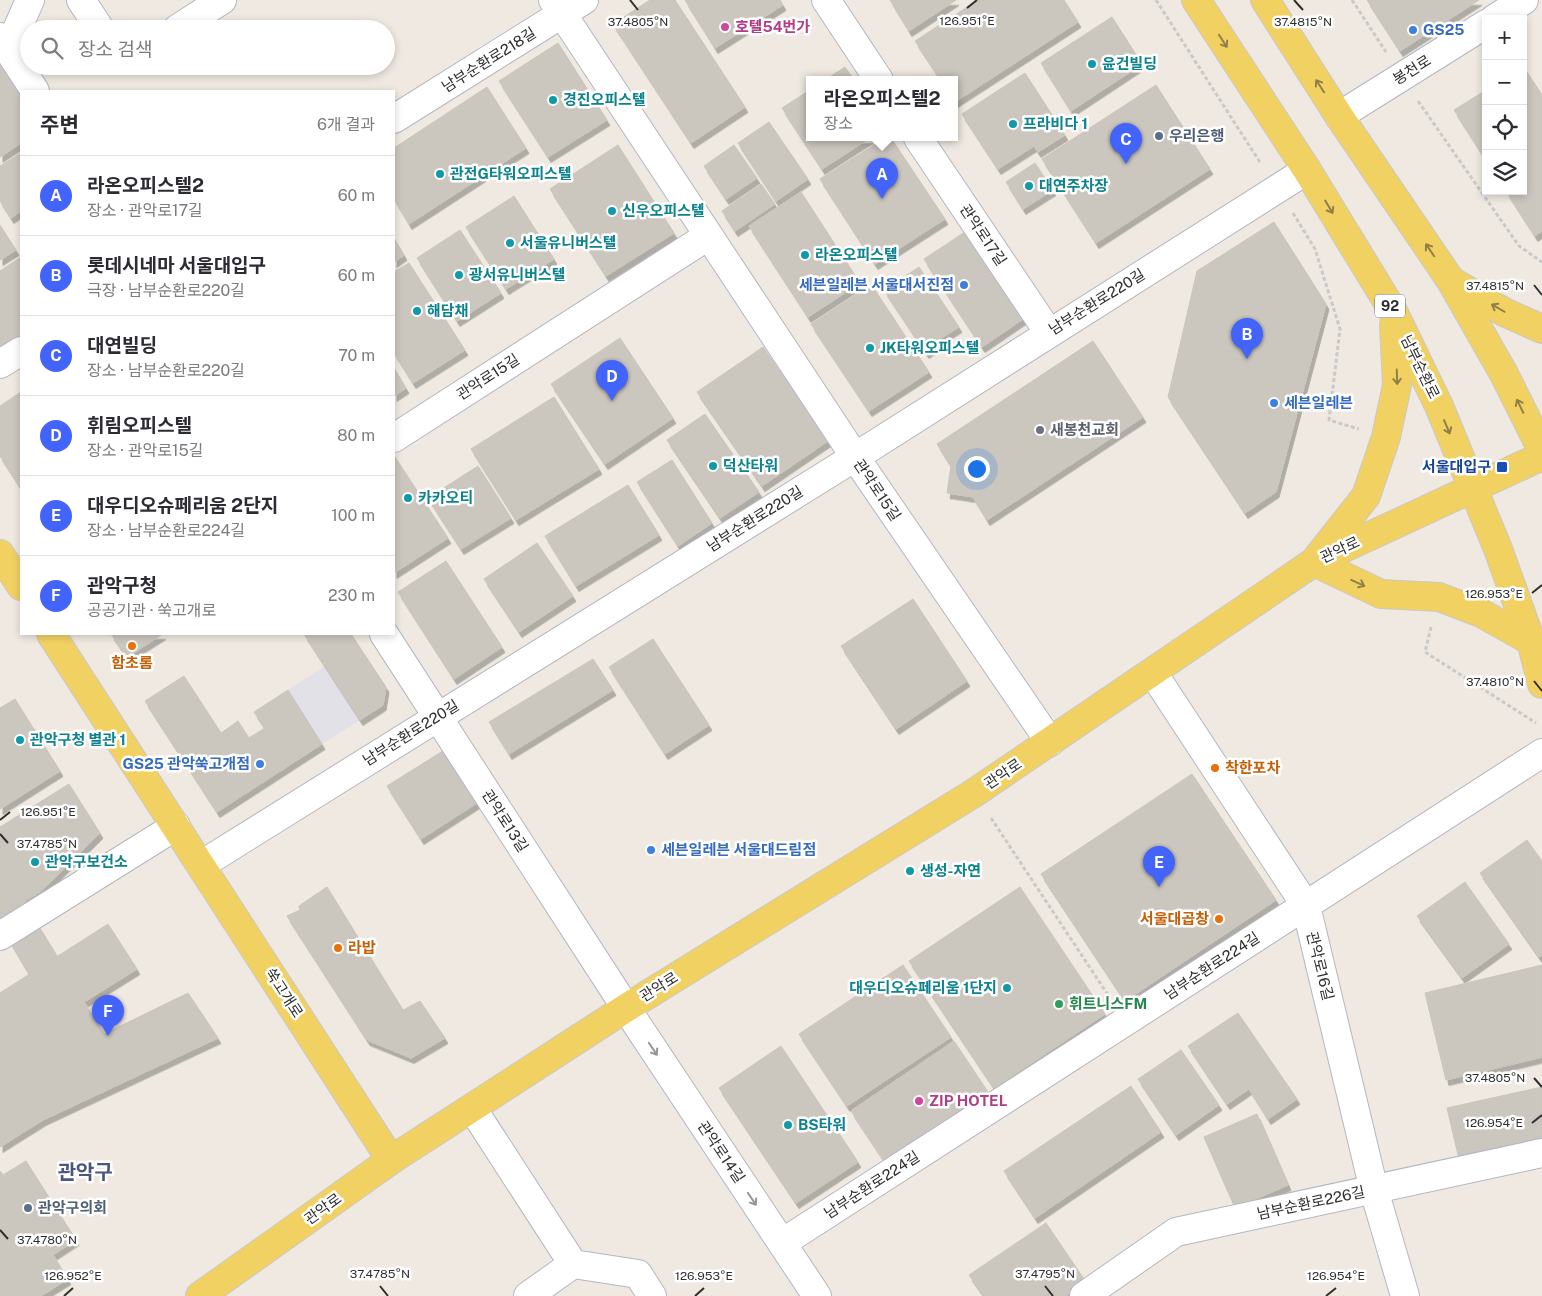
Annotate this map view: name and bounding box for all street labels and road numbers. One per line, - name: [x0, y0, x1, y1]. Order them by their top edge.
- street label: 남부순환로218길: [439, 24, 539, 95]
- street label: 봉천로: [1390, 51, 1434, 88]
- street label: 관악로17길: [957, 201, 1010, 269]
- street label: 남부순환로220길: [1046, 265, 1148, 338]
- road number: 92: [1375, 294, 1405, 318]
- street label: 남부순환로: [1398, 332, 1443, 402]
- street label: 관악로15길: [453, 350, 522, 403]
- street label: 관악로15길: [851, 456, 904, 524]
- street label: 남부순환로220길: [704, 482, 806, 555]
- street label: 관악로: [1317, 533, 1362, 566]
- street label: 남부순환로220길: [360, 696, 462, 769]
- street label: 관악로: [981, 755, 1025, 792]
- street label: 관악로13길: [479, 786, 532, 855]
- street label: 남부순환로224길: [1161, 928, 1263, 1003]
- street label: 관악로16길: [1304, 930, 1337, 1002]
- street label: 쑥고개로: [262, 965, 307, 1021]
- street label: 관악로: [637, 968, 681, 1005]
- street label: 관악로14길: [695, 1118, 748, 1186]
- street label: 남부순환로224길: [821, 1147, 923, 1222]
- street label: 남부순환로226길: [1255, 1183, 1366, 1222]
- street label: 관악로: [301, 1190, 344, 1228]

